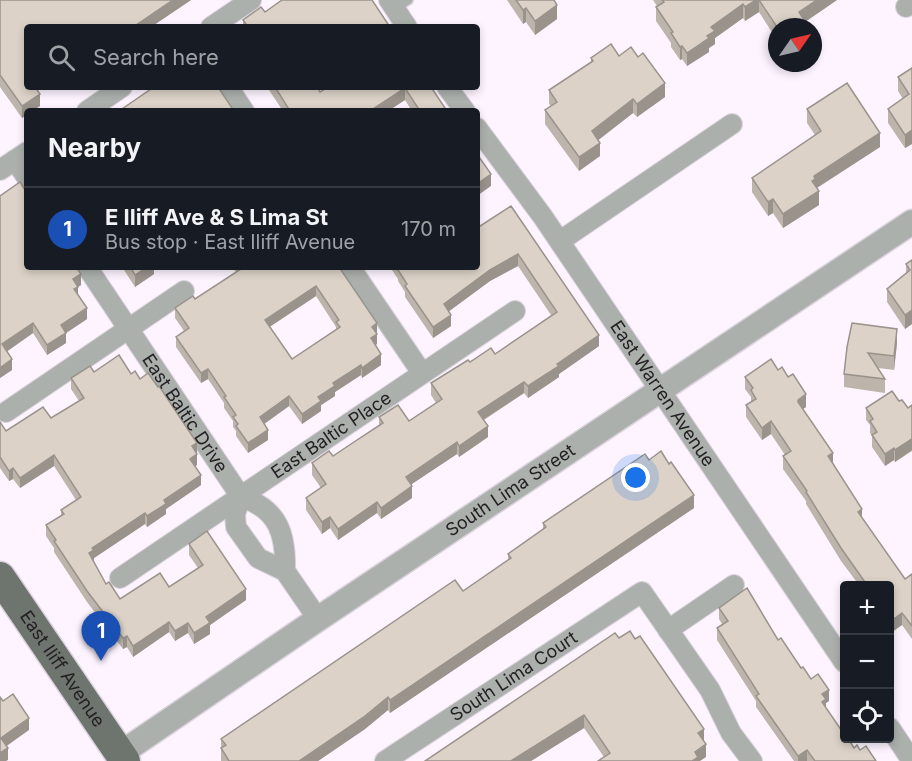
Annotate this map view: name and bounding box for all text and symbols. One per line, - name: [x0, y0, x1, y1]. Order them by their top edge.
- north arrow: [768, 18, 822, 72]
- search box: [24, 24, 480, 90]
- icon: search: [45, 41, 78, 74]
- text: Search here: [93, 44, 219, 70]
- text: Nearby: [48, 132, 141, 163]
- text: E Iliff Ave & S Lima St: [105, 204, 328, 230]
- text: 1: [63, 217, 72, 241]
- text: 170 m: [401, 217, 456, 241]
- text: Bus stop · East Iliff Avenue: [105, 230, 355, 254]
- street label: East Warren Avenue: [606, 316, 720, 470]
- street label: East Baltic Drive: [138, 350, 233, 476]
- street label: East Baltic Place: [267, 387, 395, 483]
- street label: South Lima Street: [441, 439, 579, 541]
- your location: [621, 463, 650, 492]
- map controls: [840, 581, 894, 743]
- button: +: [840, 581, 894, 635]
- street label: East Iliff Avenue: [16, 606, 110, 731]
- pin: 1: [82, 612, 120, 661]
- street label: South Lima Court: [446, 627, 581, 725]
- button: −: [840, 635, 894, 689]
- button: locate: [840, 689, 894, 743]

